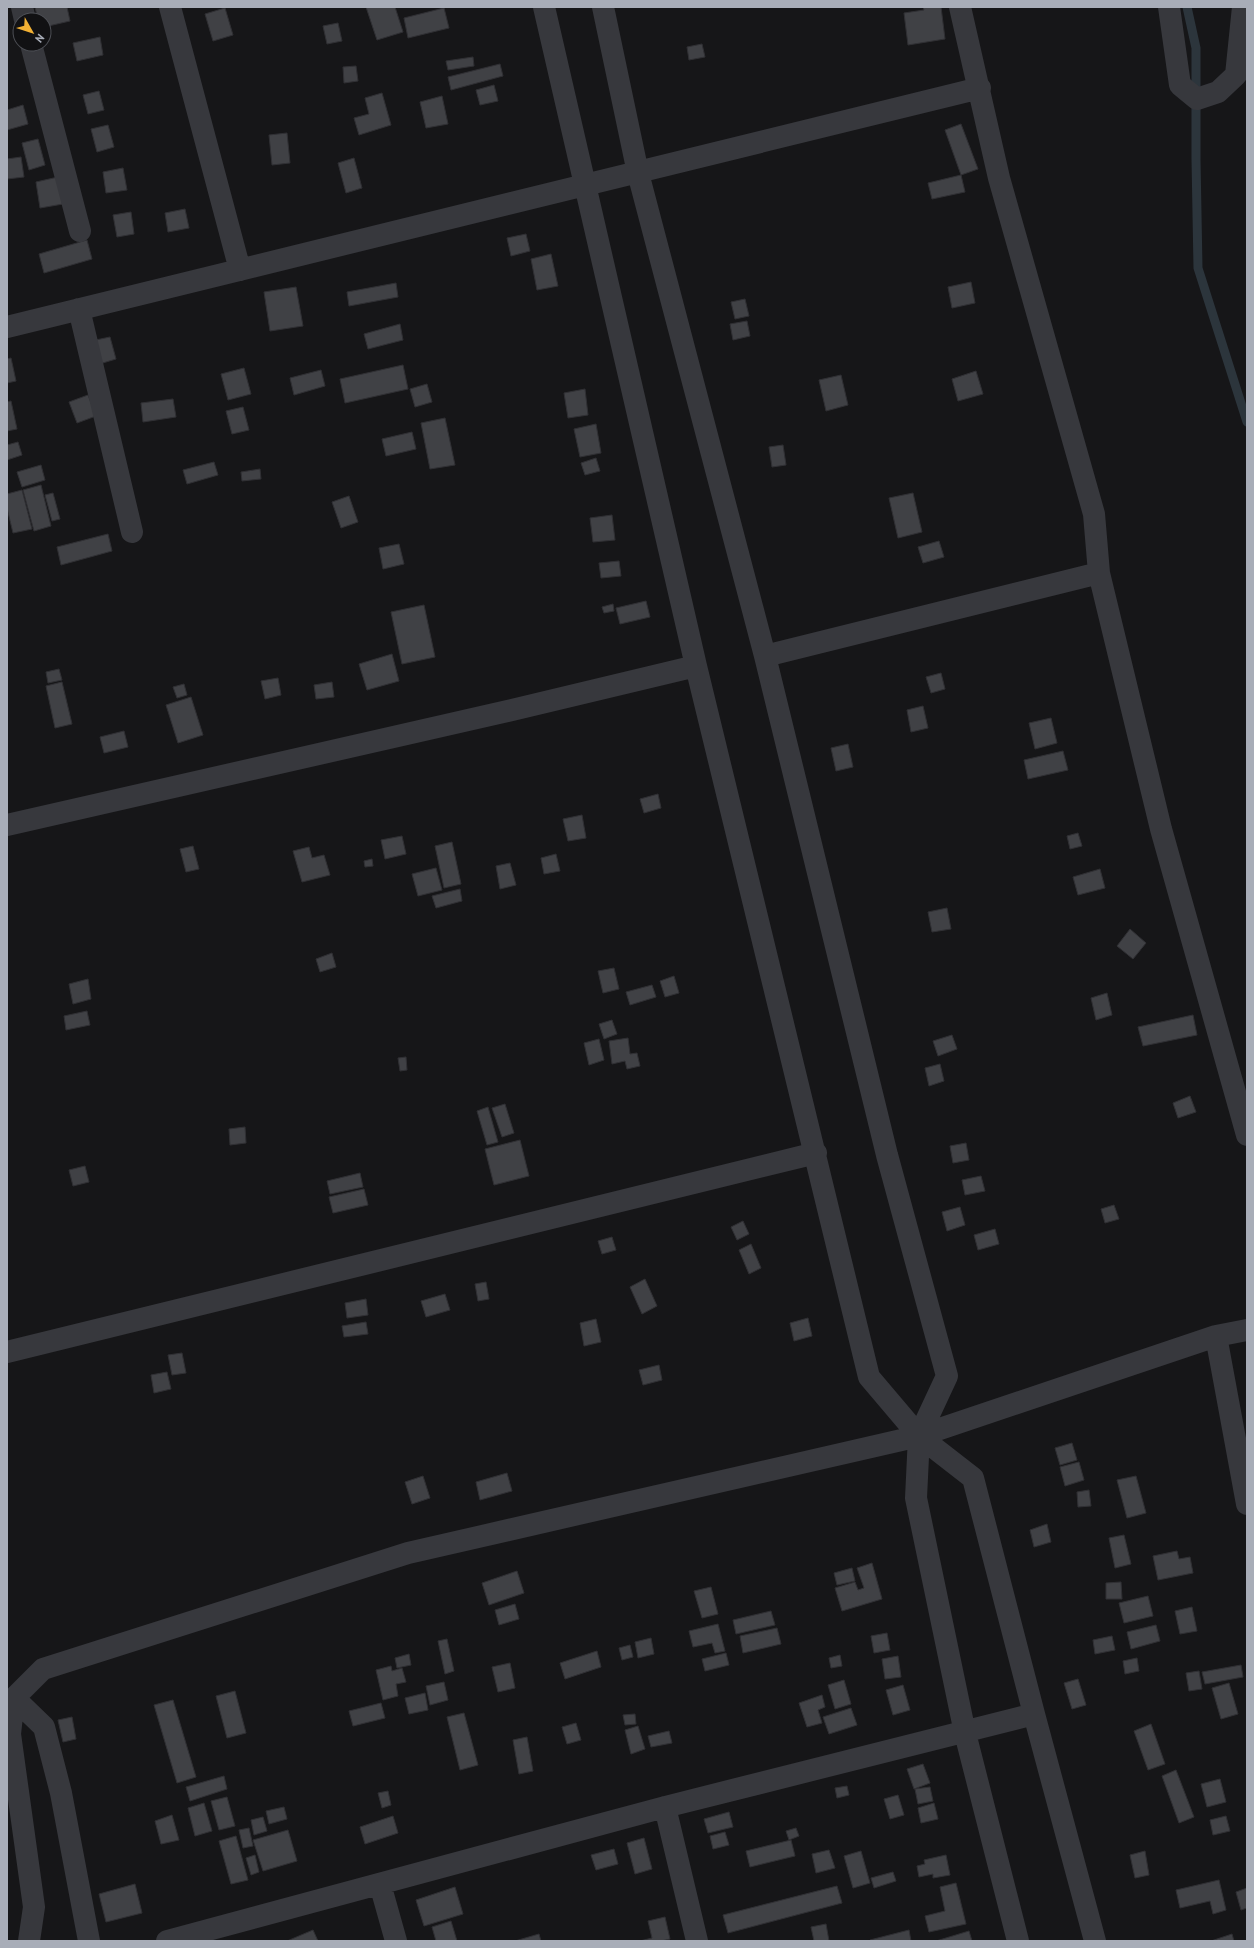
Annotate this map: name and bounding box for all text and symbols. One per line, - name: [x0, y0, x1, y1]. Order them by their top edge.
- north arrow: [12, 12, 52, 52]
- text: N: [32, 31, 47, 46]

